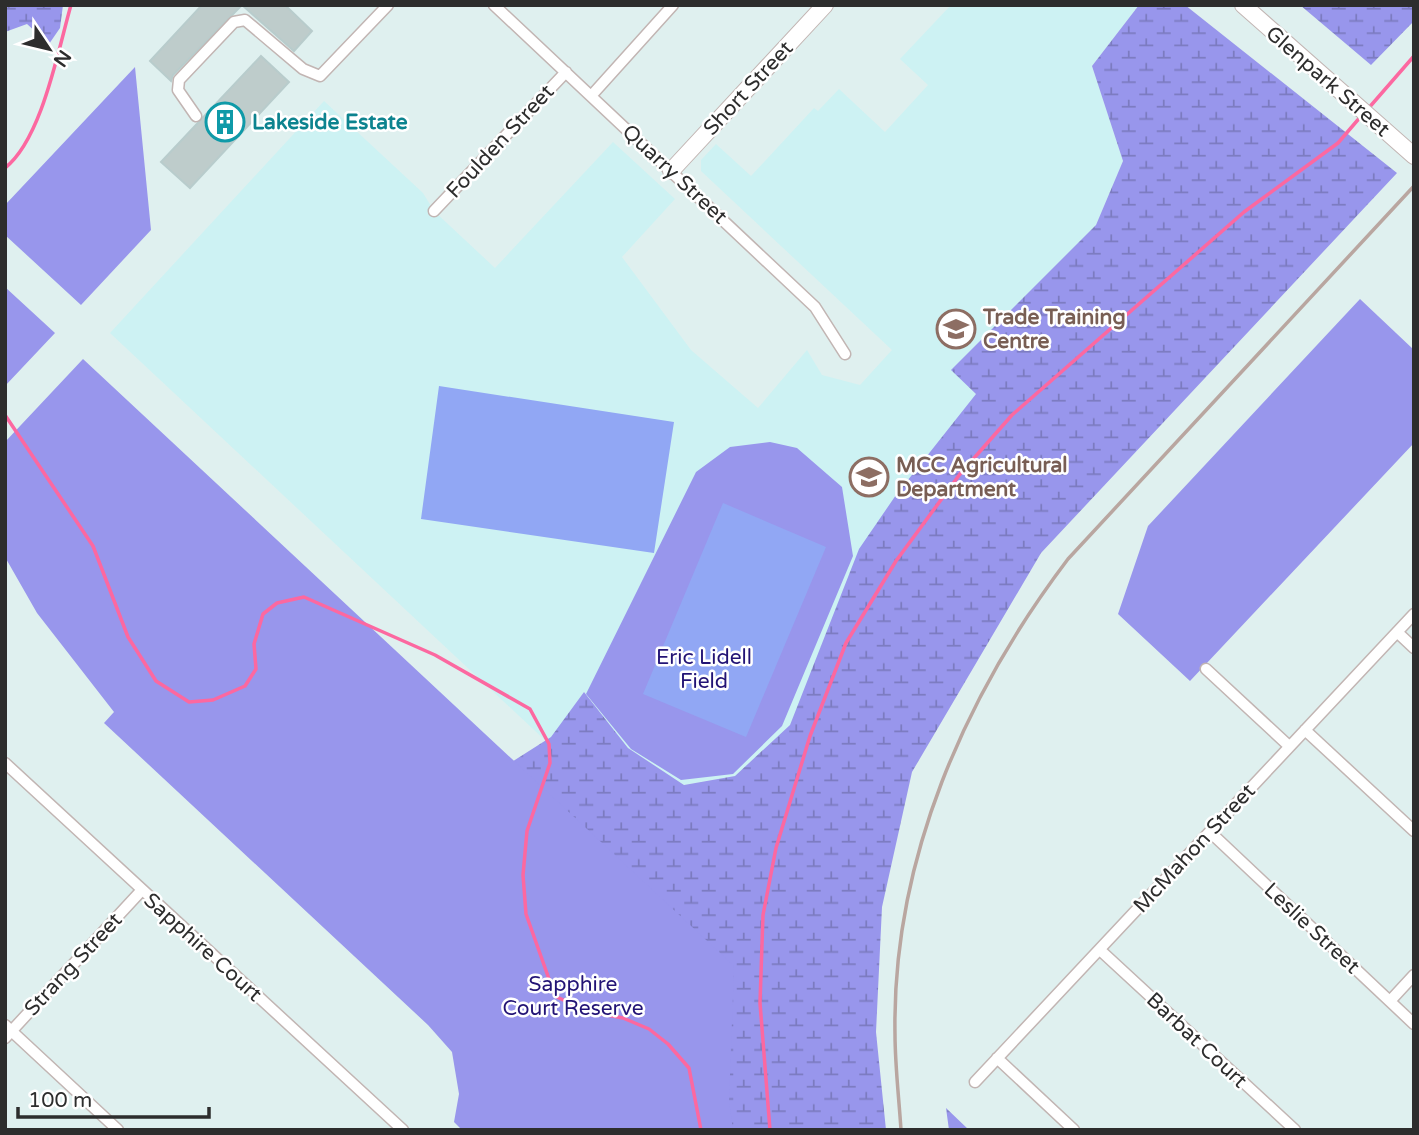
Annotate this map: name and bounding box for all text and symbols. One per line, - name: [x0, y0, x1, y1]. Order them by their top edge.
- north arrow: [14, 14, 84, 84]
- street label: Glenpark Street: [1261, 21, 1395, 142]
- street label: Short Street: [698, 36, 798, 141]
- text: N: [49, 46, 75, 71]
- street label: Foulden Street: [441, 79, 559, 203]
- building icon: Lakeside Estate: [204, 101, 246, 143]
- place label: Lakeside Estate: [252, 110, 408, 135]
- street label: Quarry Street: [617, 119, 732, 229]
- place label: Trade Training Centre: [982, 305, 1126, 354]
- school or university icon: Trade Training Centre: [935, 308, 977, 350]
- place label: MCC Agricultural Department: [896, 453, 1068, 502]
- school or university icon: MCC Agricultural Department: [848, 456, 890, 498]
- park label: Eric Lidell Field: [656, 645, 752, 694]
- street label: McMahon Street: [1128, 779, 1260, 918]
- street label: Leslie Street: [1259, 878, 1365, 979]
- street label: Sapphire Court: [138, 888, 267, 1007]
- street label: Strang Street: [19, 908, 127, 1021]
- park label: Sapphire Court Reserve: [502, 972, 644, 1021]
- street label: Barbat Court: [1141, 987, 1252, 1093]
- scale bar: [18, 1076, 208, 1120]
- text: 100 m: [28, 1088, 92, 1113]

